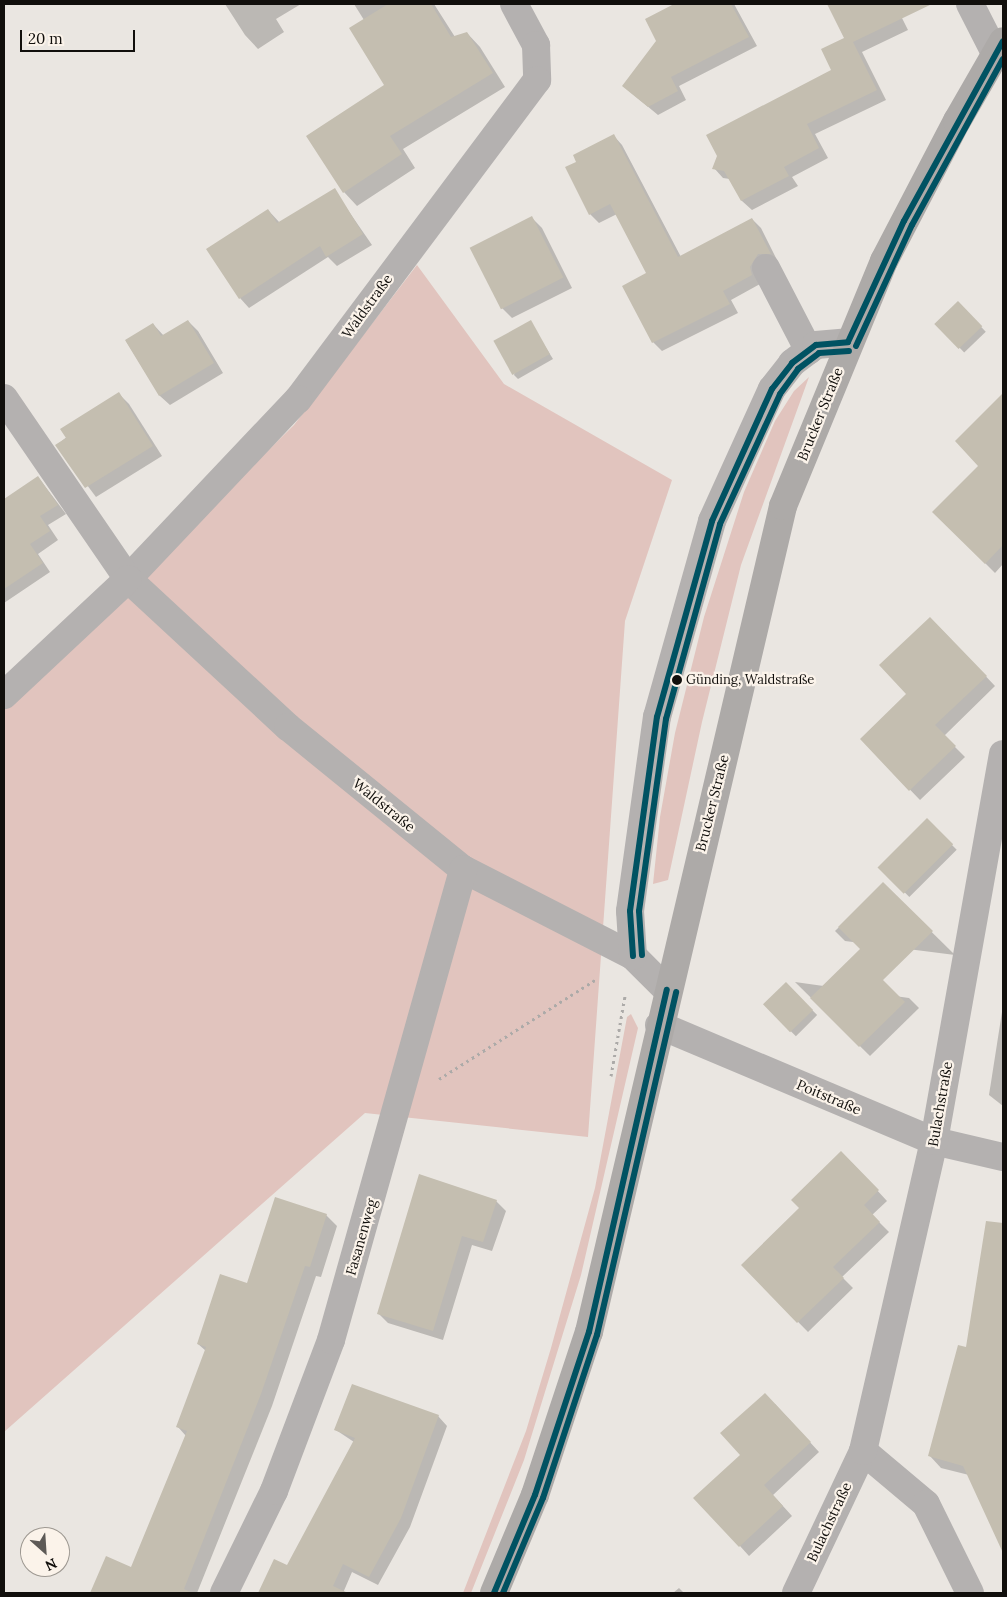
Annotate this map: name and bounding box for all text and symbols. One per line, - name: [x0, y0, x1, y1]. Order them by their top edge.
- scale bar: [22, 20, 138, 52]
- text: 20 m: [28, 29, 63, 48]
- street label: Waldstraße: [338, 271, 396, 341]
- street label: Brucker Straße: [794, 365, 846, 463]
- place label: Günding, Waldstraße: [686, 672, 814, 688]
- marker: Günding, Waldstraße: [672, 675, 682, 685]
- street label: Brucker Straße: [692, 753, 732, 853]
- street label: Waldstraße: [350, 775, 418, 835]
- street label: Bulachstraße: [924, 1060, 956, 1148]
- street label: Poitstraße: [794, 1076, 864, 1118]
- street label: Fasanenweg: [342, 1197, 380, 1277]
- street label: Bulachstraße: [803, 1479, 855, 1565]
- north arrow: [20, 1527, 70, 1577]
- text: N: [42, 1554, 60, 1575]

